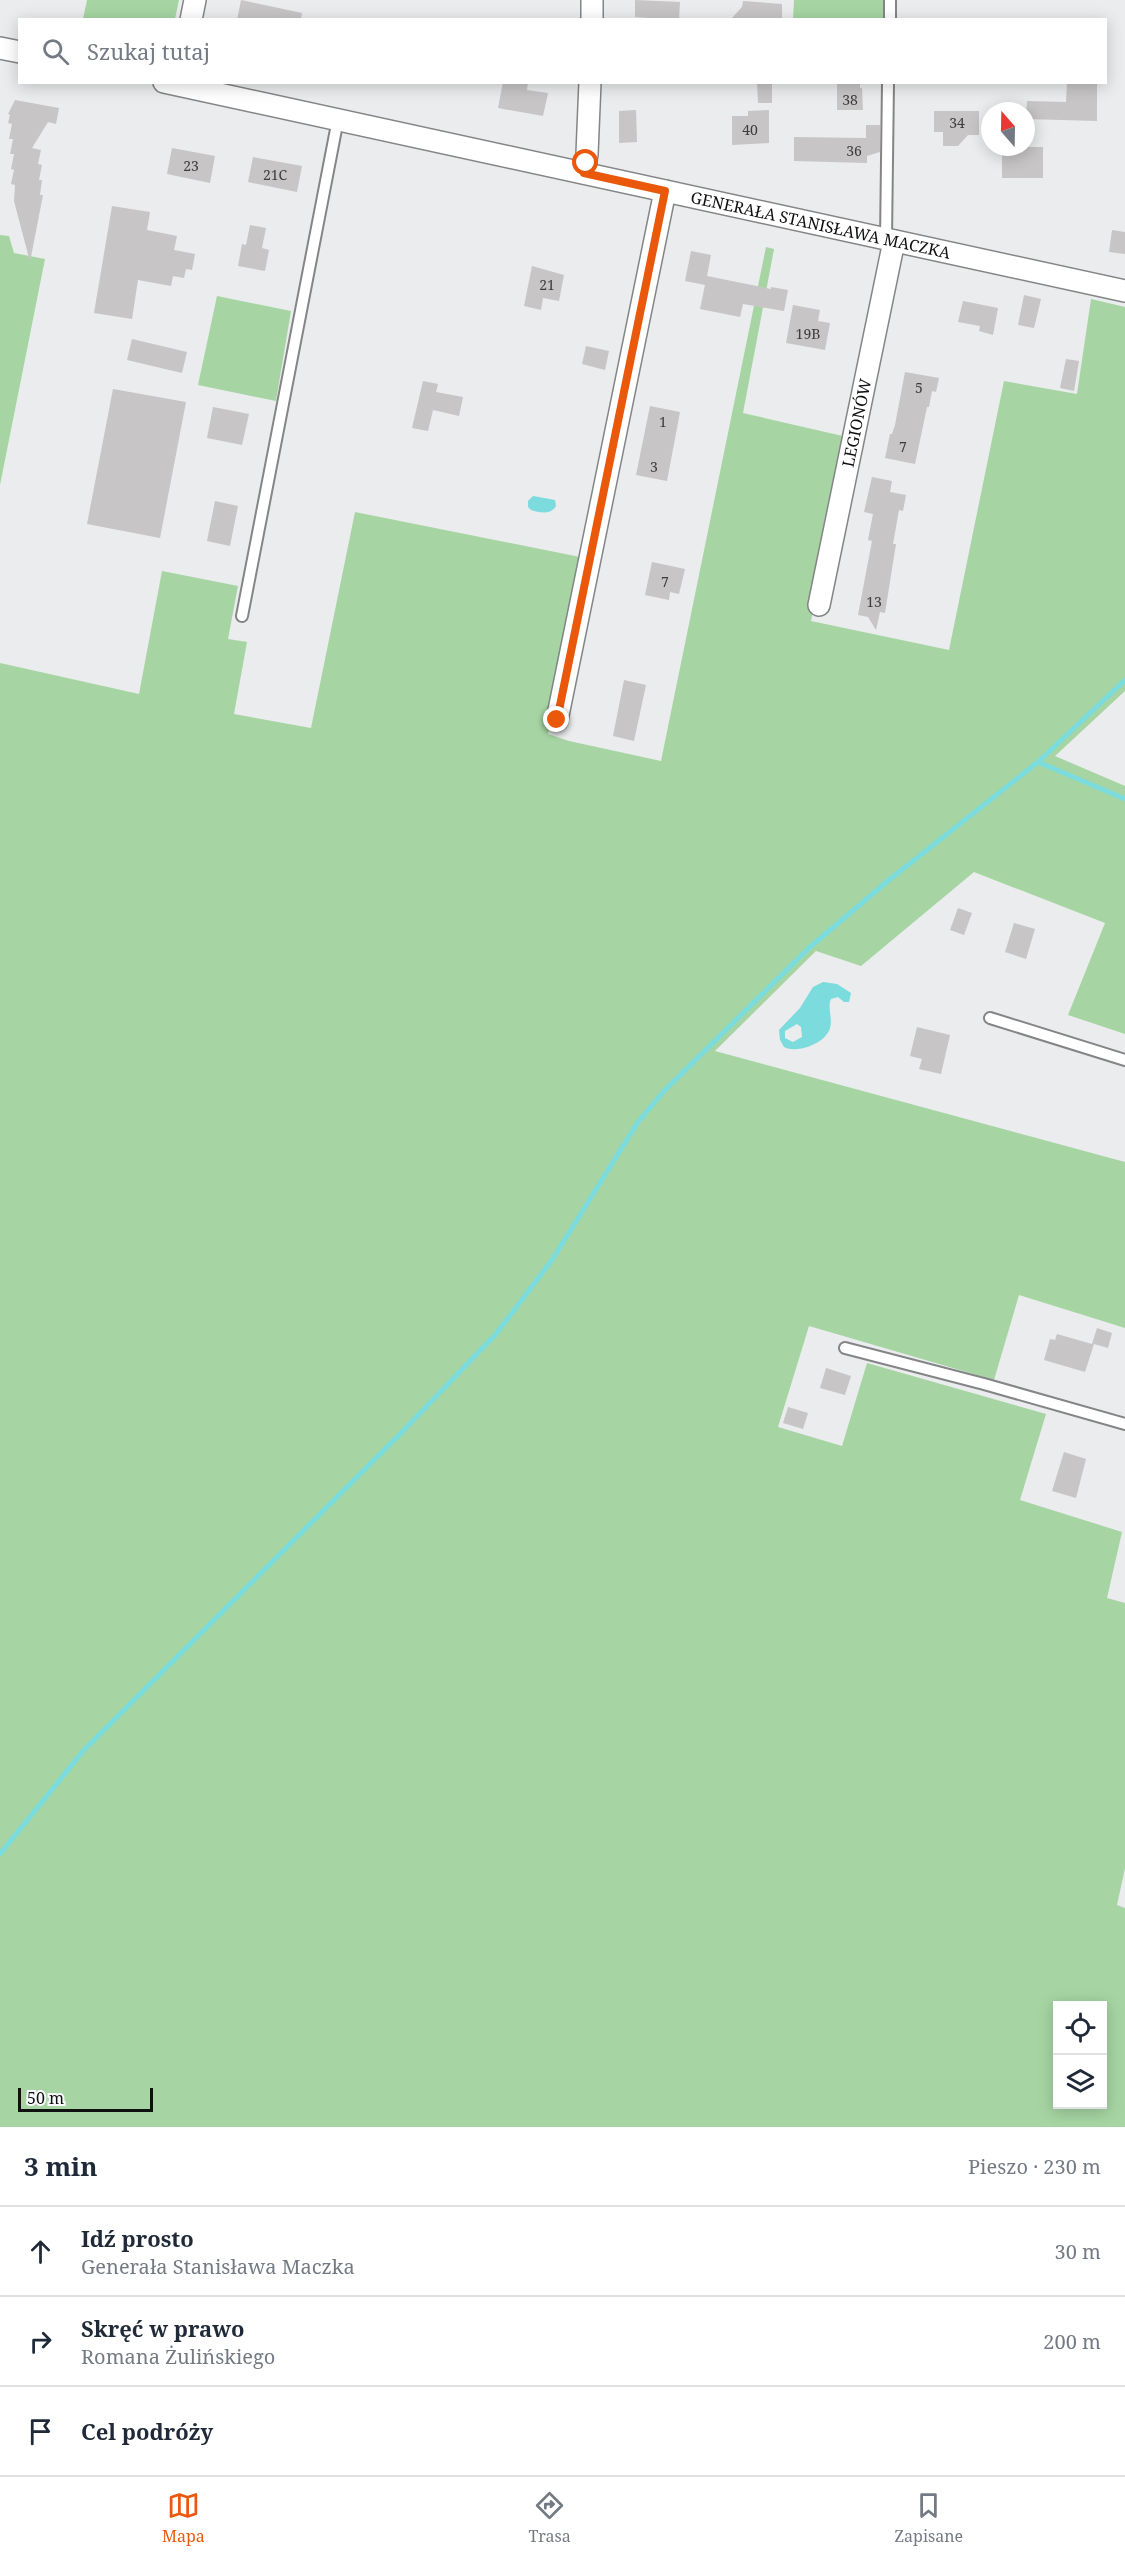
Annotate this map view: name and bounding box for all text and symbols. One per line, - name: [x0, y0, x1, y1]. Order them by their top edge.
- search box: [18, 18, 1107, 84]
- icon: search: [39, 35, 72, 68]
- text: Szukaj tutaj: [87, 36, 210, 66]
- house number: 38: [842, 90, 858, 109]
- north arrow: [981, 102, 1035, 156]
- house number: 34: [949, 113, 965, 132]
- house number: 40: [742, 120, 758, 139]
- house number: 36: [846, 141, 862, 160]
- route start: [572, 149, 598, 175]
- house number: 23: [183, 156, 199, 175]
- house number: 21C: [263, 165, 288, 184]
- street label: GENERAŁA STANISŁAWA MACZKA: [689, 186, 953, 264]
- house number: 21: [539, 275, 555, 294]
- house number: 19B: [796, 324, 820, 343]
- street label: LEGIONÓW: [837, 376, 876, 469]
- house number: 5: [915, 378, 923, 397]
- house number: 1: [659, 412, 667, 431]
- house number: 7: [899, 437, 907, 456]
- house number: 3: [650, 457, 658, 476]
- house number: 7: [661, 572, 669, 591]
- house number: 13: [866, 592, 882, 611]
- route end: [543, 706, 569, 732]
- map controls: [1053, 2001, 1107, 2109]
- button: locate: [1053, 2001, 1107, 2055]
- button: layers: [1053, 2055, 1107, 2109]
- scale bar: [18, 2085, 153, 2112]
- text: 50 m: [27, 2087, 64, 2109]
- text: 3 min: [24, 2148, 98, 2184]
- text: Pieszo · 230 m: [968, 2153, 1101, 2180]
- text: Idź prosto: [81, 2223, 194, 2253]
- icon: ahead: [24, 2235, 57, 2268]
- text: 30 m: [1055, 2238, 1101, 2265]
- text: Generała Stanisława Maczka: [81, 2253, 355, 2280]
- text: Skręć w prawo: [81, 2313, 244, 2343]
- icon: right: [24, 2325, 57, 2358]
- text: 200 m: [1043, 2328, 1101, 2355]
- text: Romana Żulińskiego: [81, 2343, 275, 2370]
- icon: arrive: [24, 2415, 57, 2448]
- text: Cel podróży: [81, 2416, 213, 2446]
- tab: Mapa: [162, 2489, 205, 2547]
- tab: Trasa: [529, 2489, 571, 2547]
- tab: Zapisane: [895, 2489, 963, 2547]

